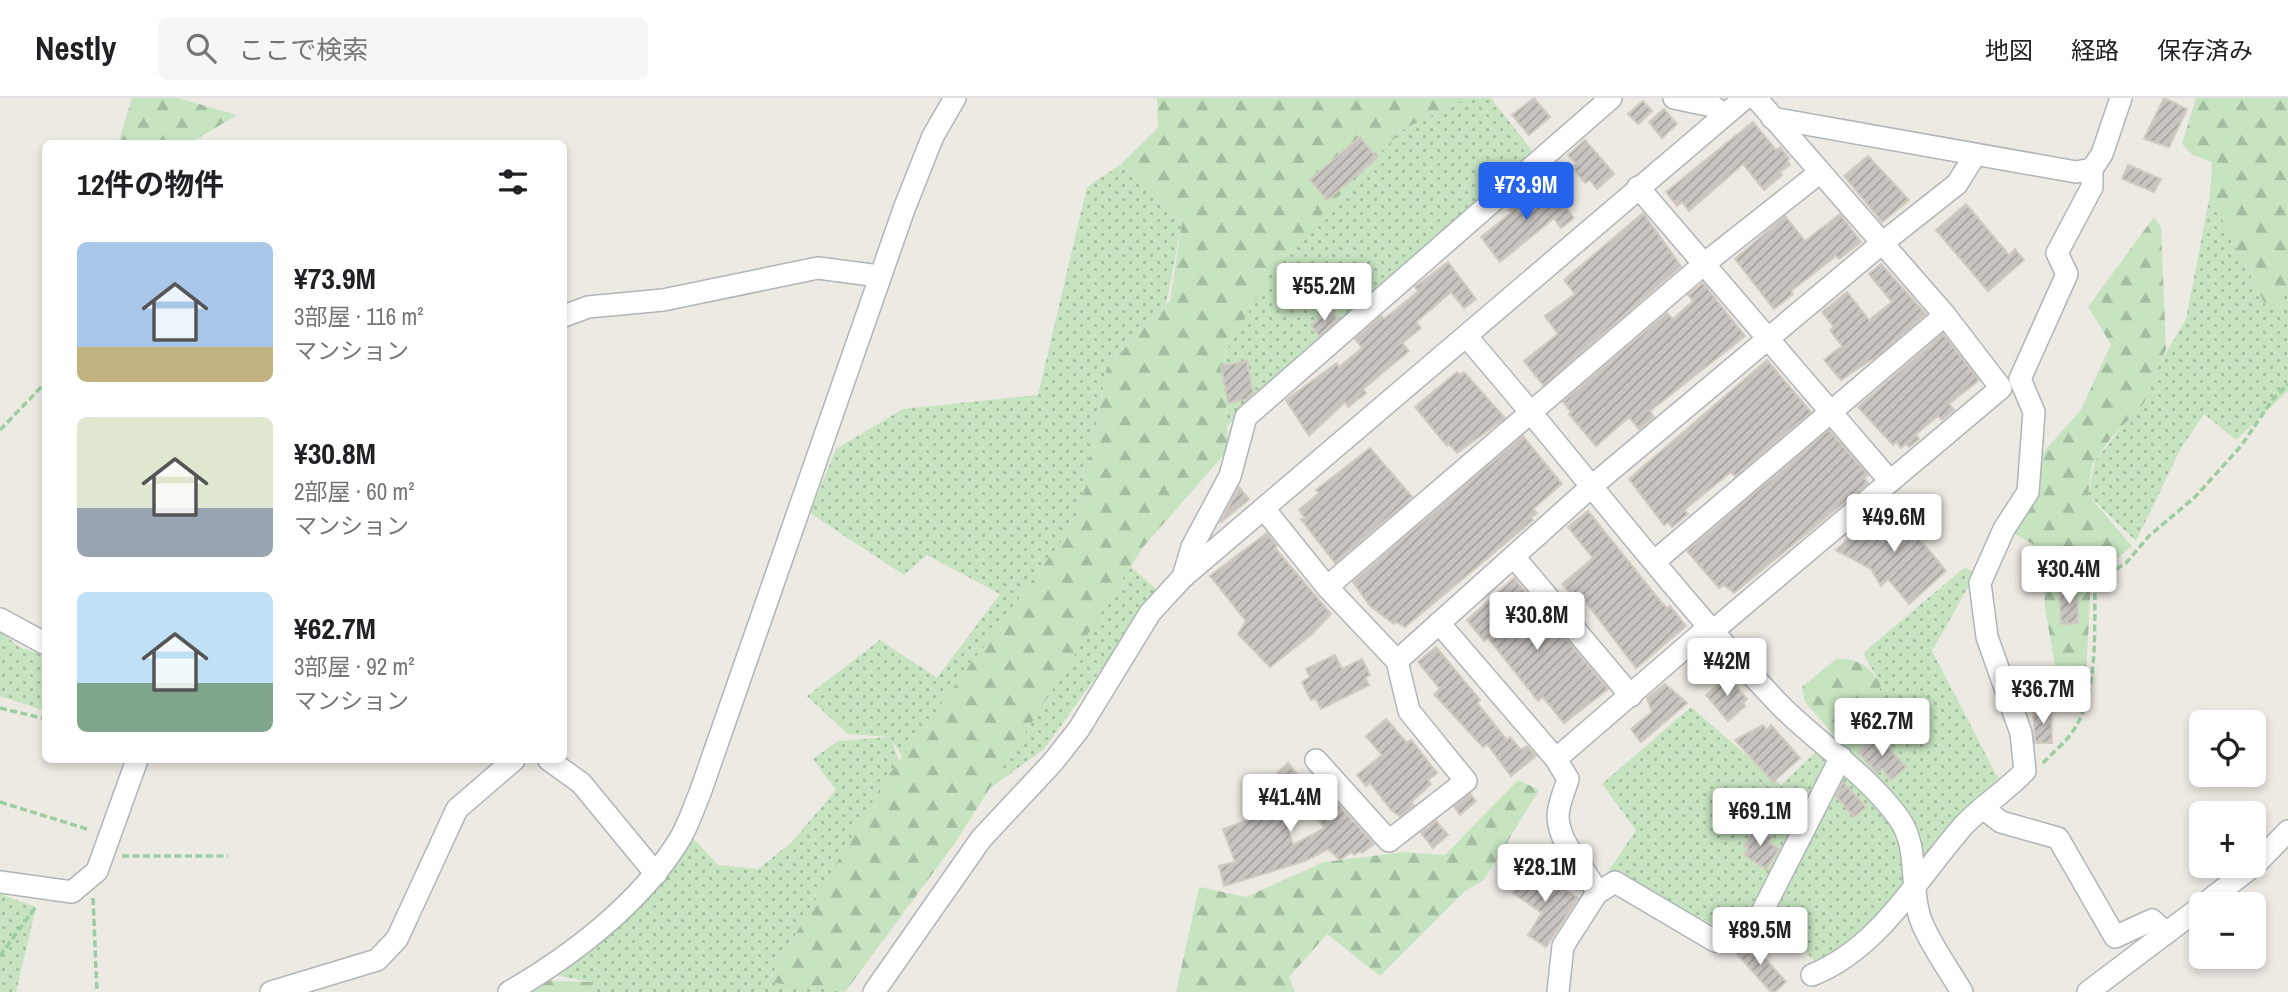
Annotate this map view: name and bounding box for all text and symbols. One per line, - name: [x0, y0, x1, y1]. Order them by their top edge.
- search box: [158, 17, 648, 80]
- text: Nestly: [35, 26, 116, 70]
- icon: search: [182, 29, 220, 67]
- text: ここで検索: [238, 32, 368, 67]
- text: 地図: [1985, 34, 2033, 66]
- text: 経路: [2071, 34, 2119, 66]
- text: 保存済み: [2157, 34, 2253, 66]
- pin: ¥73.9M: [1469, 162, 1583, 222]
- icon: filters: [494, 163, 532, 201]
- text: 12件の物件: [77, 164, 224, 204]
- text: ¥73.9M: [1495, 169, 1557, 200]
- text: ¥73.9M: [294, 258, 376, 298]
- pin: ¥55.2M: [1267, 264, 1381, 323]
- icon: home: [133, 270, 217, 354]
- text: ¥55.2M: [1293, 270, 1355, 301]
- text: 3部屋 · 116 m²: [294, 301, 424, 332]
- text: マンション: [294, 335, 409, 366]
- text: ¥30.8M: [294, 433, 376, 473]
- icon: home: [133, 445, 217, 529]
- text: 2部屋 · 60 m²: [294, 476, 414, 507]
- pin: ¥49.6M: [1837, 494, 1951, 554]
- text: ¥49.6M: [1863, 501, 1925, 532]
- text: マンション: [294, 510, 409, 541]
- pin: ¥30.4M: [2012, 546, 2126, 606]
- text: ¥30.4M: [2038, 553, 2100, 584]
- pin: ¥30.8M: [1480, 592, 1594, 652]
- text: ¥30.8M: [1506, 599, 1568, 630]
- text: ¥62.7M: [294, 608, 376, 648]
- icon: home: [133, 620, 217, 704]
- pin: ¥42M: [1686, 638, 1768, 698]
- text: ¥42M: [1703, 645, 1751, 676]
- text: 3部屋 · 92 m²: [294, 651, 414, 682]
- pin: ¥36.7M: [1986, 666, 2100, 726]
- text: ¥36.7M: [2012, 673, 2074, 704]
- text: マンション: [294, 685, 409, 716]
- pin: ¥62.7M: [1825, 698, 1939, 758]
- text: ¥62.7M: [1851, 705, 1913, 736]
- map controls: [2189, 710, 2266, 969]
- button: locate: [2189, 710, 2266, 787]
- pin: ¥41.4M: [1233, 774, 1347, 834]
- text: ¥41.4M: [1259, 781, 1321, 812]
- pin: ¥69.1M: [1703, 788, 1817, 848]
- text: ¥69.1M: [1729, 795, 1791, 826]
- button: +: [2189, 801, 2266, 878]
- pin: ¥28.1M: [1488, 844, 1602, 904]
- text: ¥28.1M: [1514, 851, 1576, 882]
- button: −: [2189, 892, 2266, 969]
- pin: ¥89.5M: [1703, 908, 1817, 967]
- text: ¥89.5M: [1729, 914, 1791, 945]

